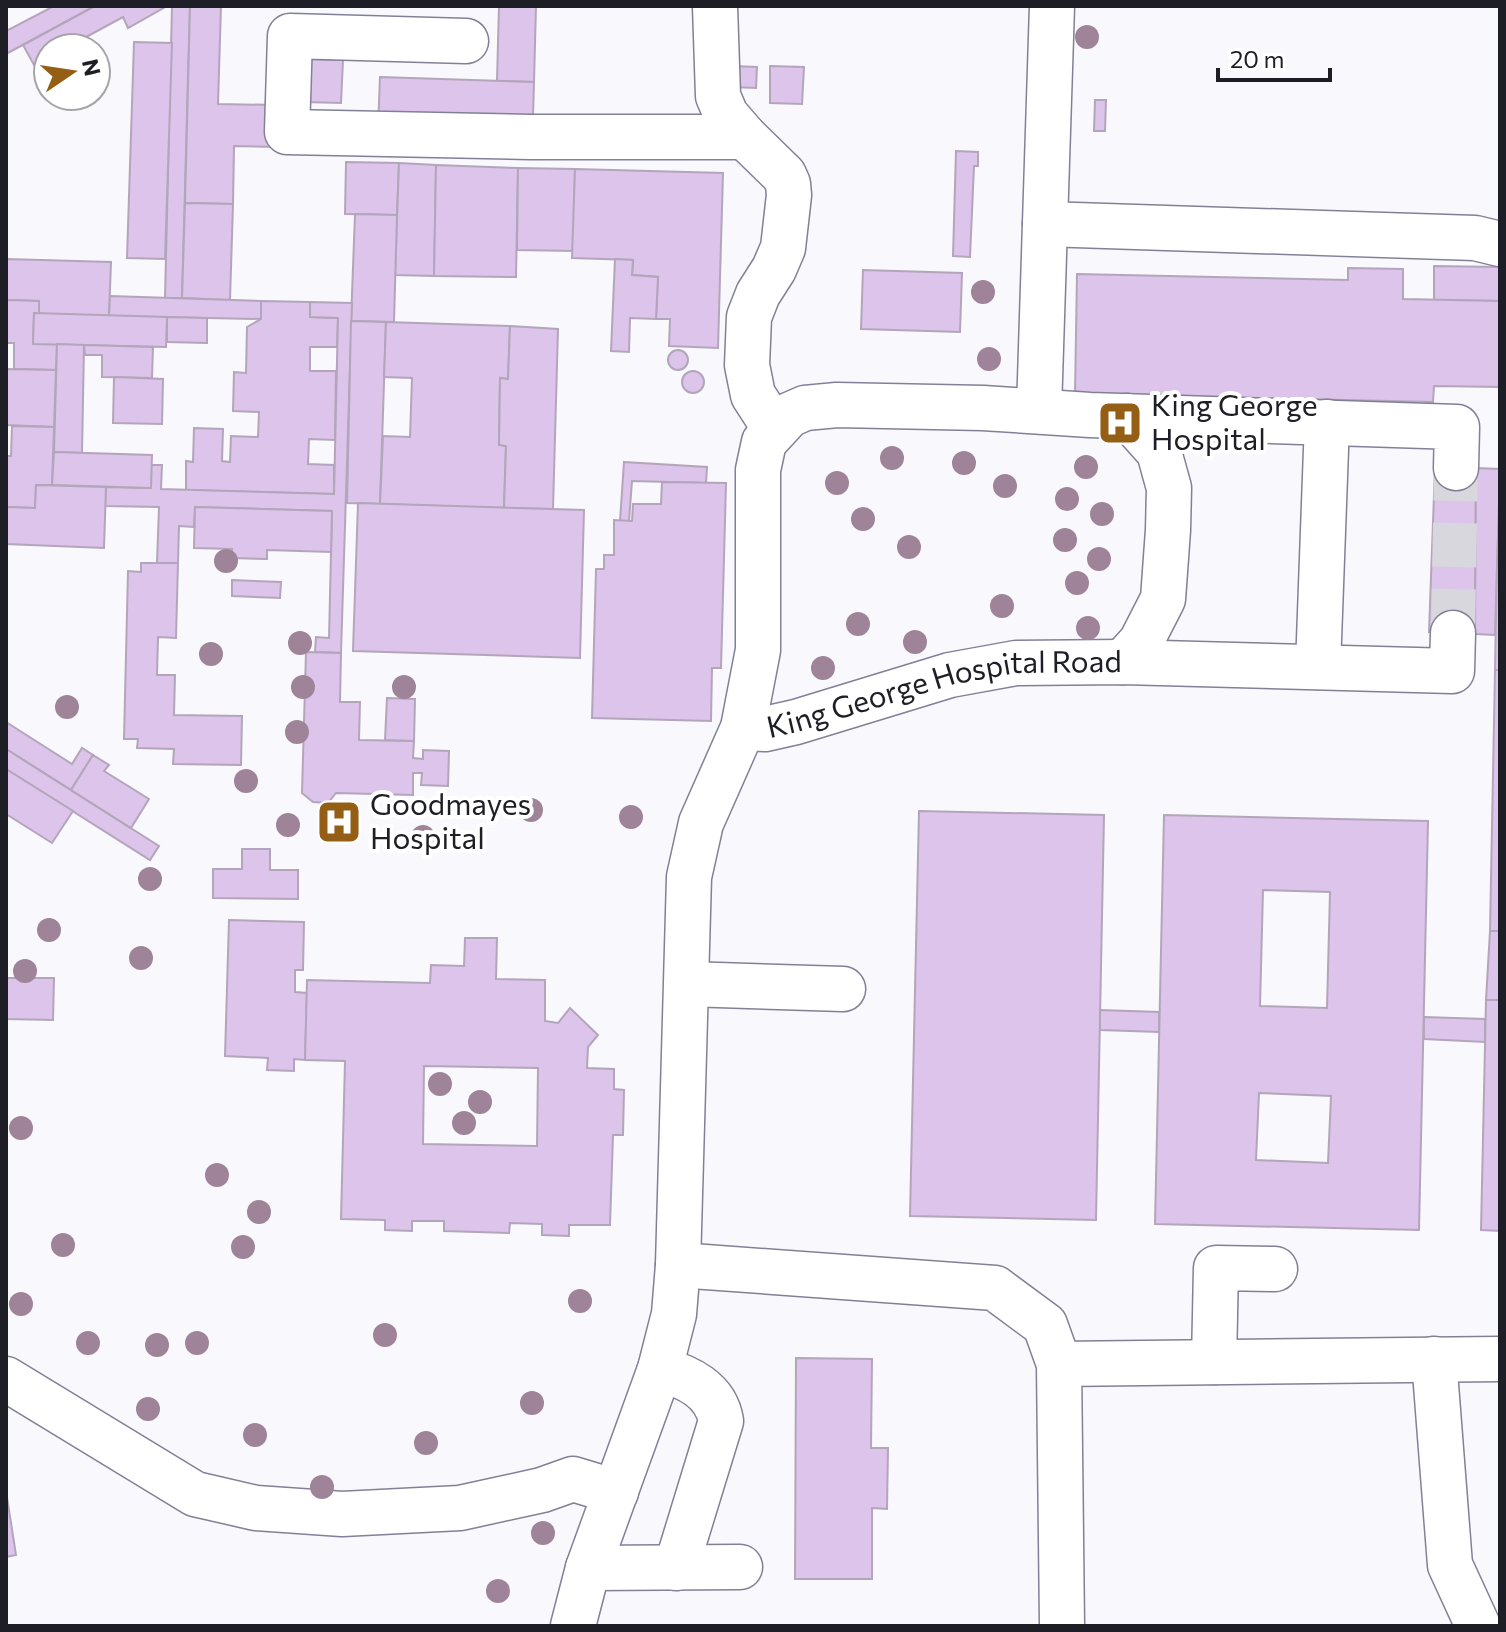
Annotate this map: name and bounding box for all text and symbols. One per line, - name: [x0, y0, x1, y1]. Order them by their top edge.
- north arrow: [32, 32, 112, 112]
- scale bar: [1218, 32, 1330, 82]
- text: 20 m: [1230, 44, 1284, 73]
- text: N: [77, 56, 107, 78]
- place label: King George Hospital: [1151, 385, 1318, 456]
- hospital icon: King George Hospital: [1096, 399, 1144, 447]
- street label: King George Hospital Road: [763, 641, 1122, 744]
- place label: Goodmayes Hospital: [370, 784, 531, 855]
- hospital icon: Goodmayes Hospital: [315, 798, 363, 846]

